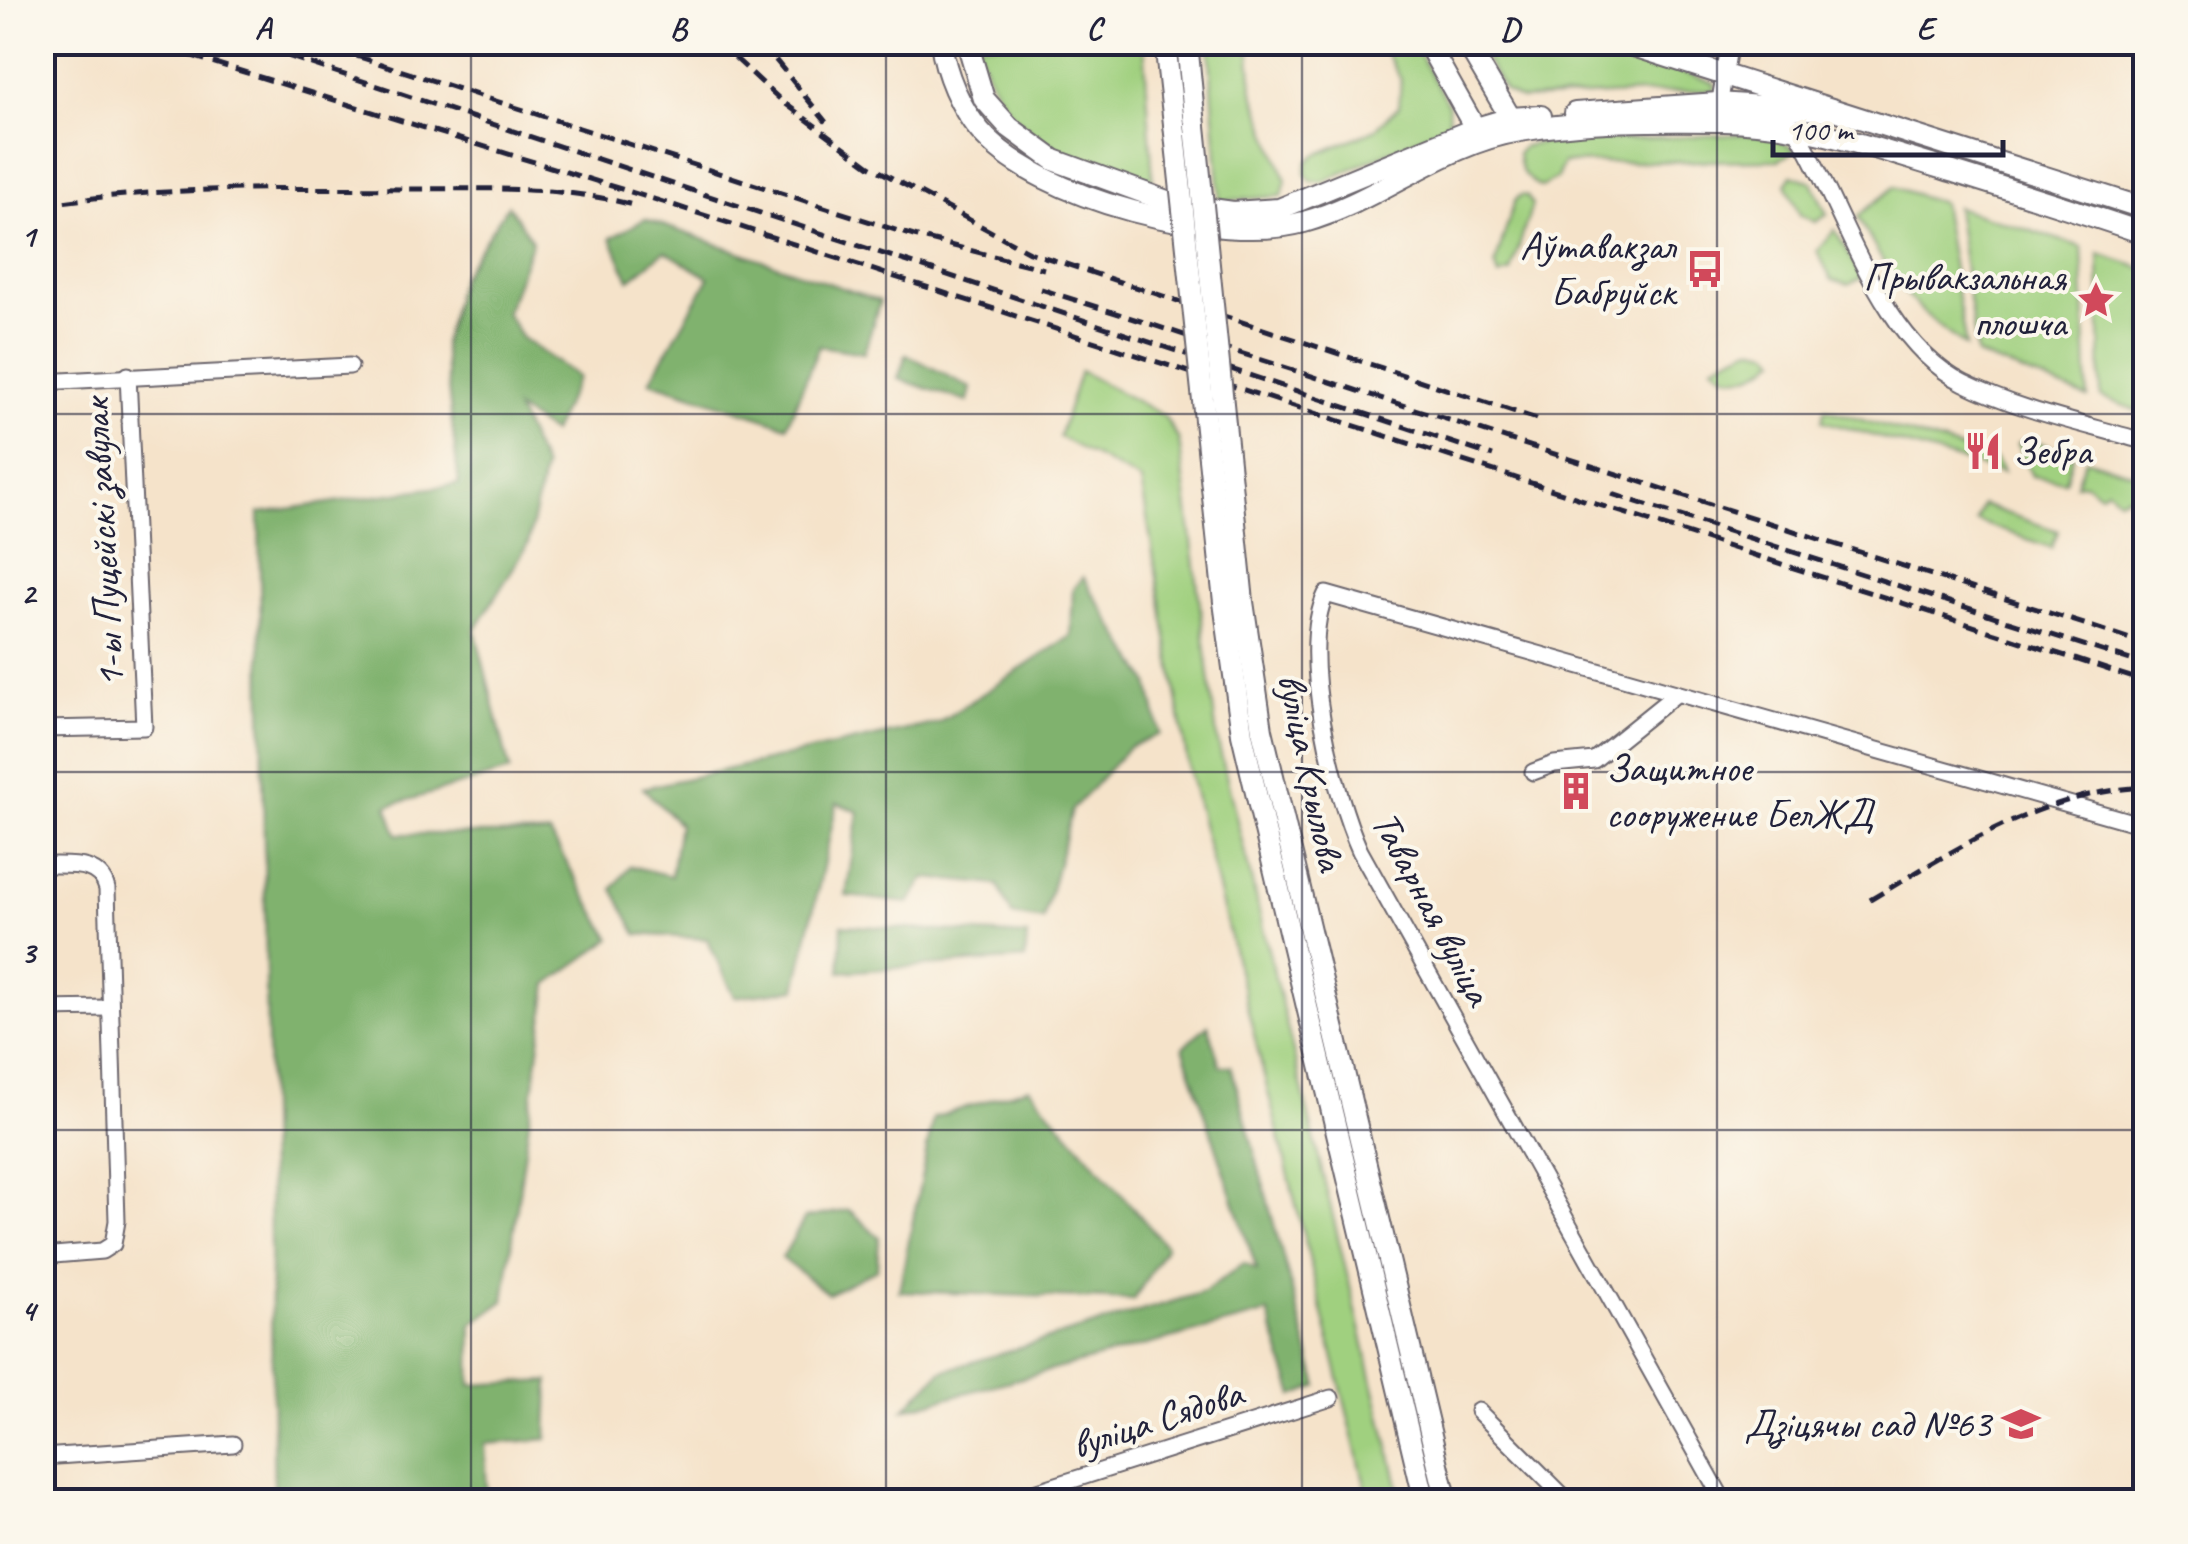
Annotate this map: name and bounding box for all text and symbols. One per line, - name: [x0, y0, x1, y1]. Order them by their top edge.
- text: A: [255, 8, 274, 49]
- text: B: [670, 8, 689, 49]
- text: C: [1086, 8, 1106, 49]
- text: D: [1501, 8, 1523, 49]
- text: E: [1916, 8, 1938, 49]
- scale bar: [1773, 95, 2003, 157]
- text: 100 m: [1788, 111, 1855, 149]
- text: 1: [21, 215, 39, 256]
- place label: Аўтавакзал Бабруйск: [1520, 221, 1678, 317]
- bus stop icon: Аўтавакзал Бабруйск: [1684, 248, 1726, 290]
- place label: Прывакзальная плошча: [1863, 252, 2069, 348]
- place icon: Прывакзальная плошча: [2075, 279, 2117, 321]
- street label: 1-ы Пуцейскі завулак: [70, 394, 136, 689]
- place label: Зебра: [2013, 426, 2094, 476]
- restaurant icon: Зебра: [1962, 430, 2004, 472]
- text: 2: [21, 573, 38, 614]
- street label: вуліца Крылова: [1266, 669, 1357, 878]
- place label: Защитное сооружение БелЖД: [1606, 743, 1876, 839]
- building icon: Защитное сооружение БелЖД: [1555, 770, 1597, 812]
- street label: Таварная вуліца: [1360, 803, 1505, 1015]
- text: 3: [21, 932, 38, 973]
- text: 4: [21, 1290, 39, 1331]
- street label: вуліца Сядова: [1065, 1367, 1251, 1470]
- place label: Дзіцячы сад №63: [1744, 1399, 1994, 1449]
- school or university icon: Дзіцячы сад №63: [2000, 1403, 2042, 1445]

